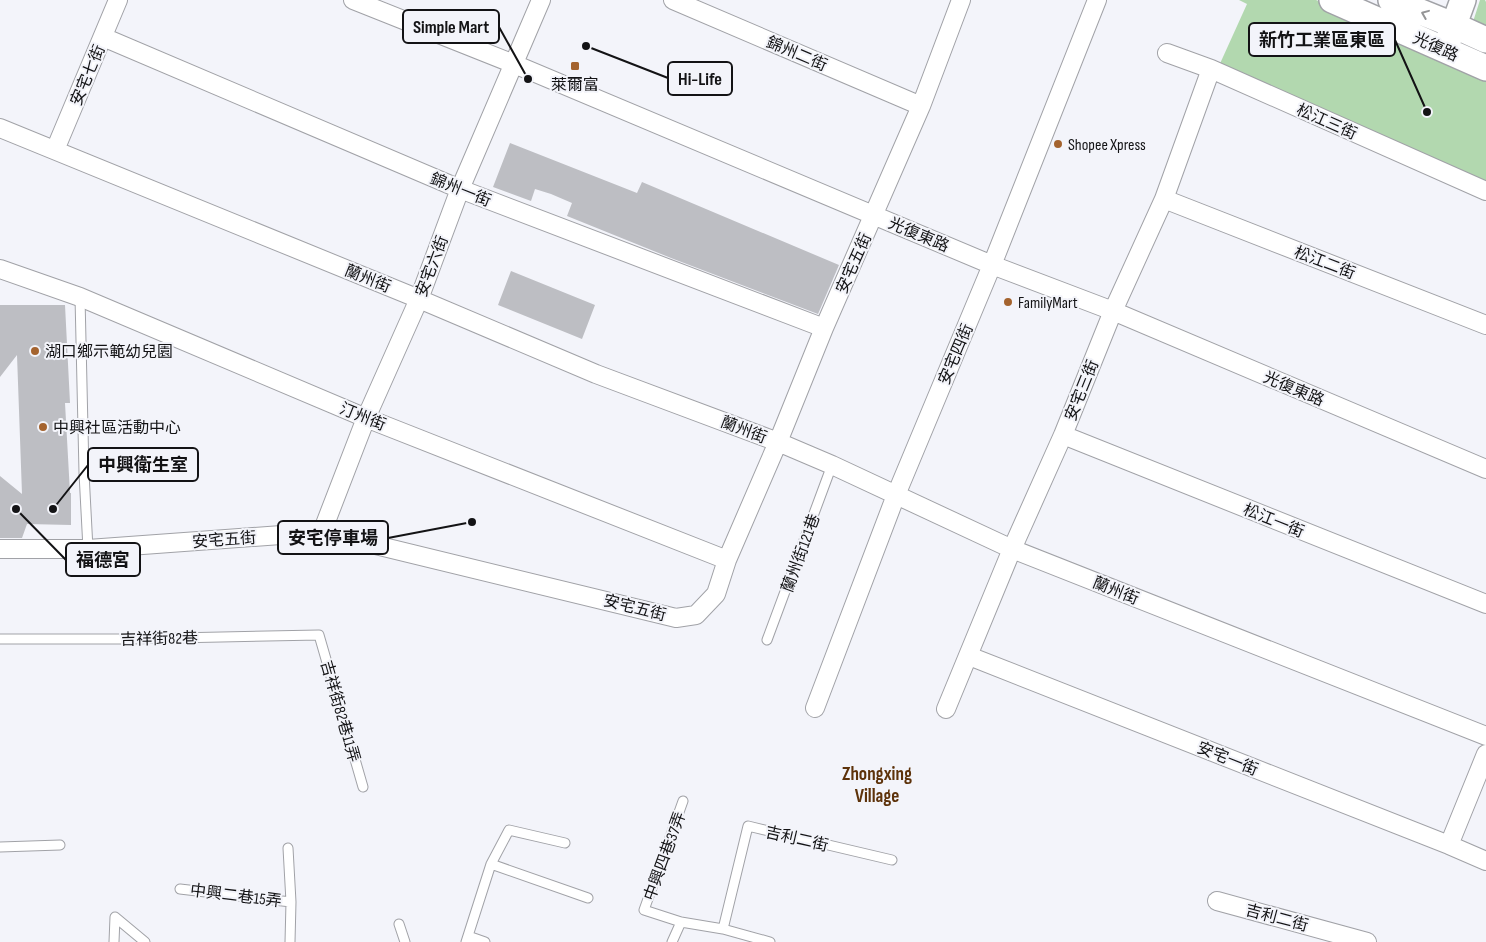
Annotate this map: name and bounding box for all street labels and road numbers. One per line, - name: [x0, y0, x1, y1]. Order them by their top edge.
- street label: 光復路: [1410, 29, 1461, 66]
- street label: 錦州二街: [763, 33, 830, 76]
- street label: 安宅七街: [67, 42, 110, 109]
- street label: 松江三街: [1293, 101, 1359, 144]
- street label: 錦州一街: [427, 170, 494, 211]
- street label: 光復東路: [885, 214, 952, 257]
- street label: 安宅五街: [833, 231, 876, 297]
- street label: 安宅六街: [412, 233, 453, 300]
- street label: 松江二街: [1291, 243, 1358, 284]
- street label: 蘭州街: [342, 262, 393, 297]
- street label: 安宅四街: [935, 321, 978, 388]
- street label: 安宅三街: [1062, 357, 1103, 424]
- street label: 光復東路: [1260, 368, 1327, 411]
- street label: 汀州街: [337, 400, 388, 435]
- street label: 蘭州街: [718, 413, 769, 448]
- street label: 松江一街: [1240, 501, 1307, 542]
- street label: 蘭州街121巷: [778, 512, 824, 595]
- street label: 安宅五街: [192, 529, 257, 552]
- street label: 蘭州街: [1090, 574, 1141, 609]
- street label: 安宅五街: [601, 591, 668, 625]
- street label: 吉祥街82巷: [120, 629, 198, 650]
- street label: 吉祥街82巷11弄: [316, 658, 363, 765]
- street label: 安宅一街: [1194, 739, 1261, 780]
- street label: 中興四巷37弄: [641, 810, 690, 904]
- street label: 吉利二街: [763, 823, 830, 856]
- street label: 中興二巷15弄: [189, 881, 283, 912]
- street label: 吉利二街: [1243, 901, 1310, 936]

